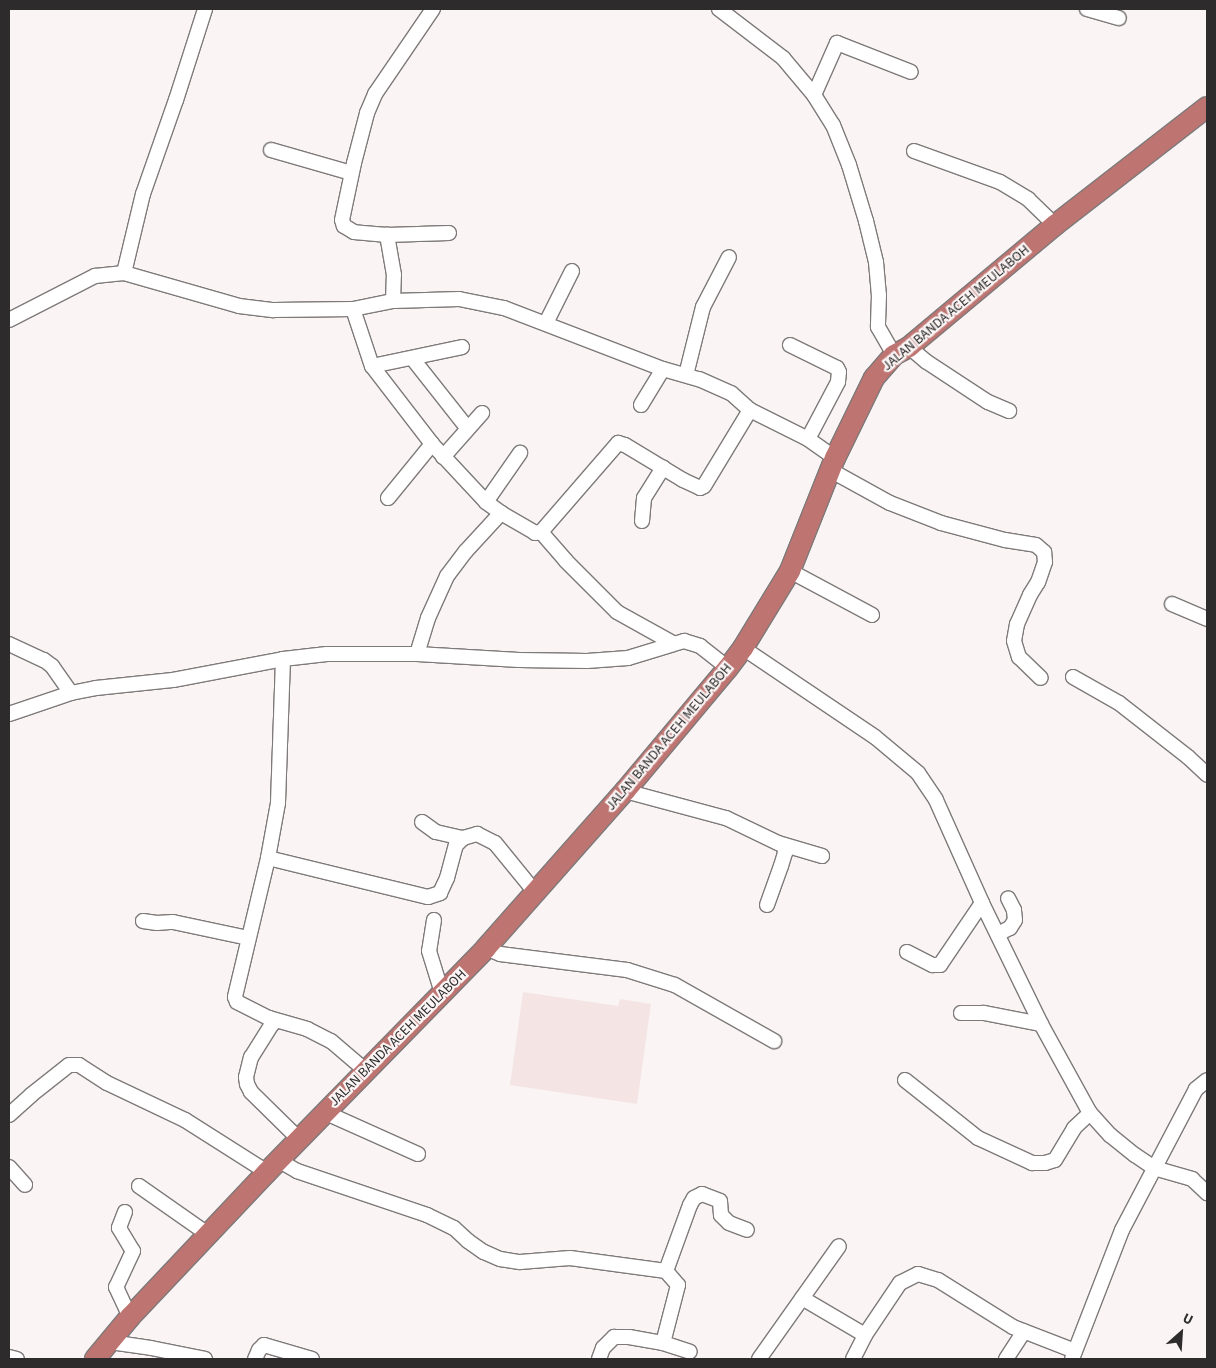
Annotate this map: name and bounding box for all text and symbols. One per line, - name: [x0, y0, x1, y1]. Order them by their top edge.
- street label: JALAN BANDA ACEH MEULABOH: [879, 242, 1033, 374]
- street label: JALAN BANDA ACEH MEULABOH: [603, 660, 735, 814]
- street label: JALAN BANDA ACEH MEULABOH: [326, 966, 470, 1110]
- north arrow: [1156, 1308, 1206, 1358]
- text: U: [1179, 1308, 1196, 1331]

